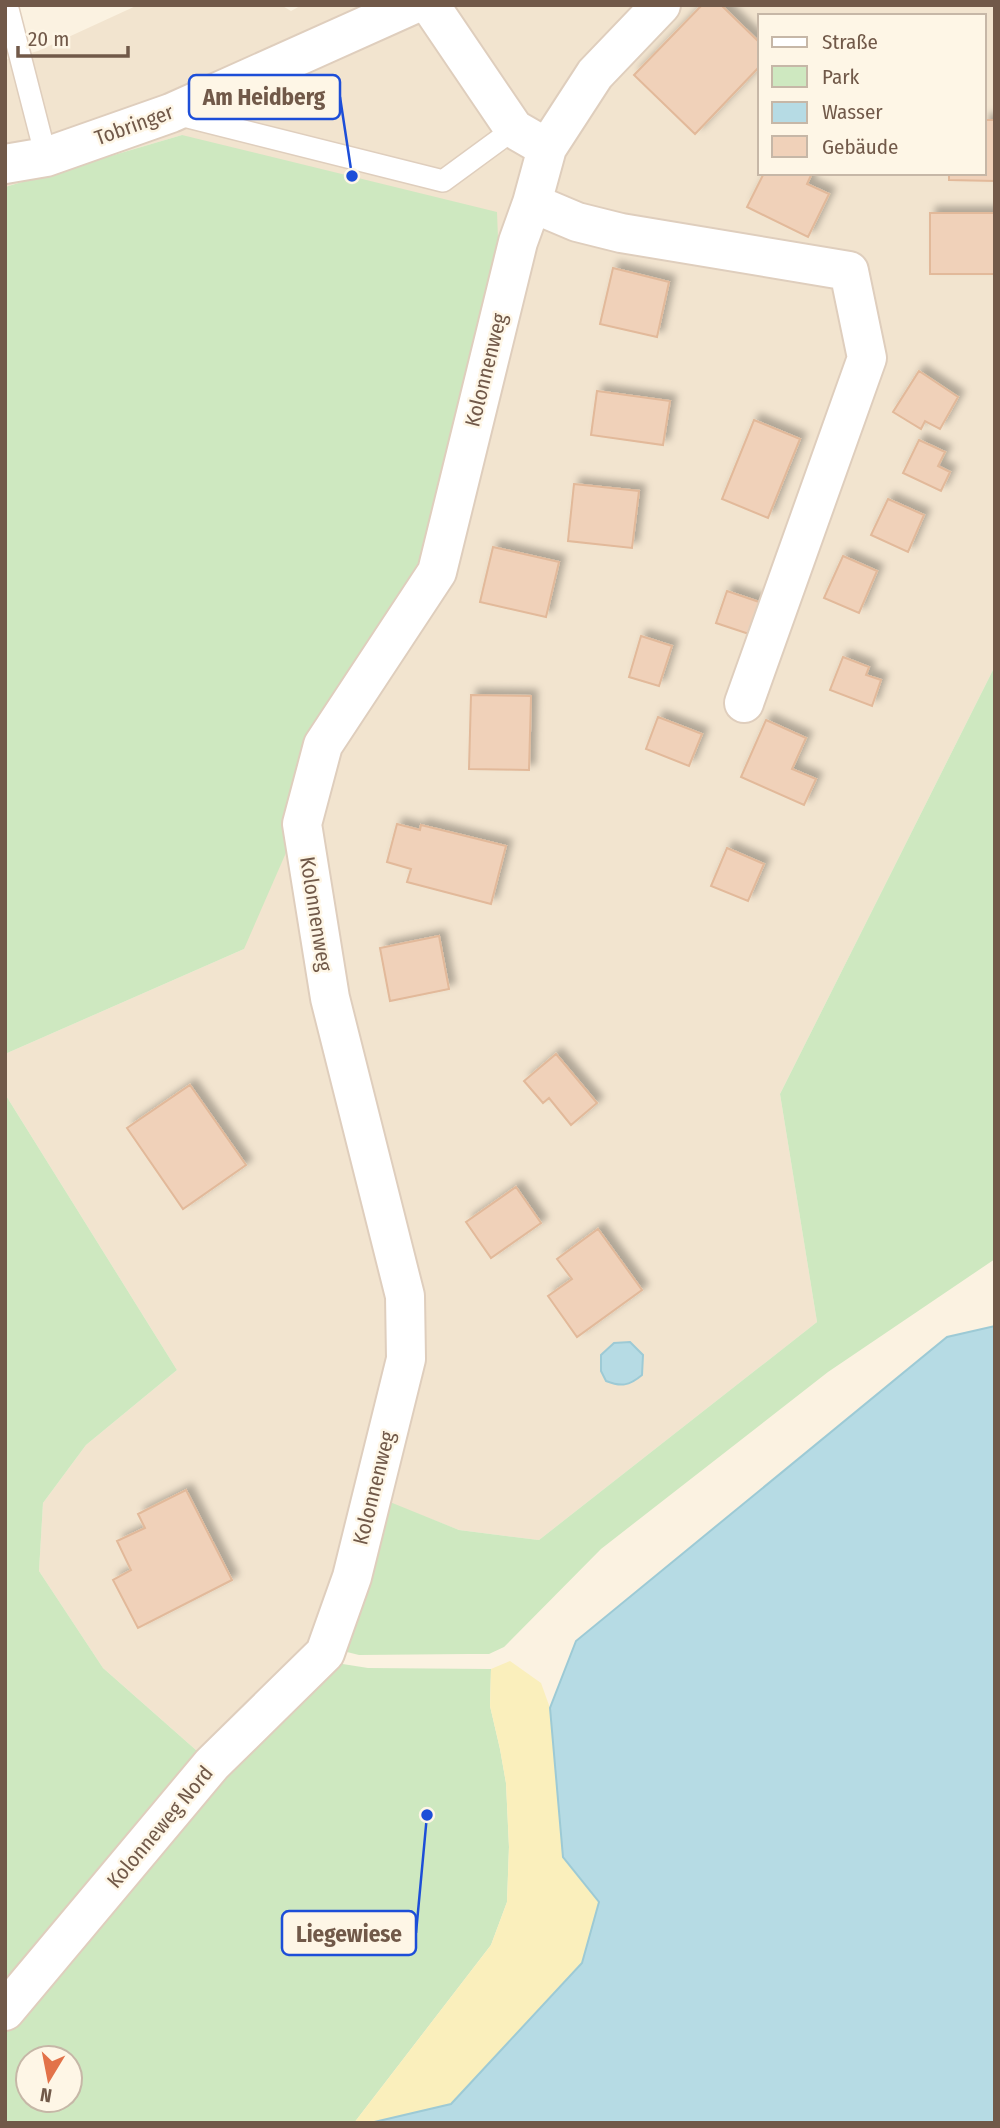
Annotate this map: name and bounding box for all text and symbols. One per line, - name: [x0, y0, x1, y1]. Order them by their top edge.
- scale bar: [18, 14, 128, 58]
- legend: [758, 14, 986, 175]
- text: 20 m: [28, 26, 69, 52]
- text: Straße: [822, 29, 878, 55]
- text: Park: [822, 64, 860, 90]
- callout: Am Heidberg: [189, 75, 340, 119]
- text: Am Heidberg: [202, 83, 326, 111]
- street label: Tobringer: [91, 99, 177, 151]
- text: Wasser: [822, 99, 883, 125]
- text: Gebäude: [822, 134, 898, 160]
- street label: Kolonnenweg: [459, 310, 513, 429]
- street label: Kolonnenweg: [294, 855, 338, 973]
- street label: Kolonnenweg: [347, 1428, 401, 1547]
- street label: Kolonneweg Nord: [101, 1761, 219, 1893]
- callout: Liegewiese: [282, 1911, 416, 1955]
- text: Liegewiese: [296, 1920, 402, 1948]
- north arrow: [14, 2044, 84, 2114]
- text: N: [39, 2083, 54, 2108]

